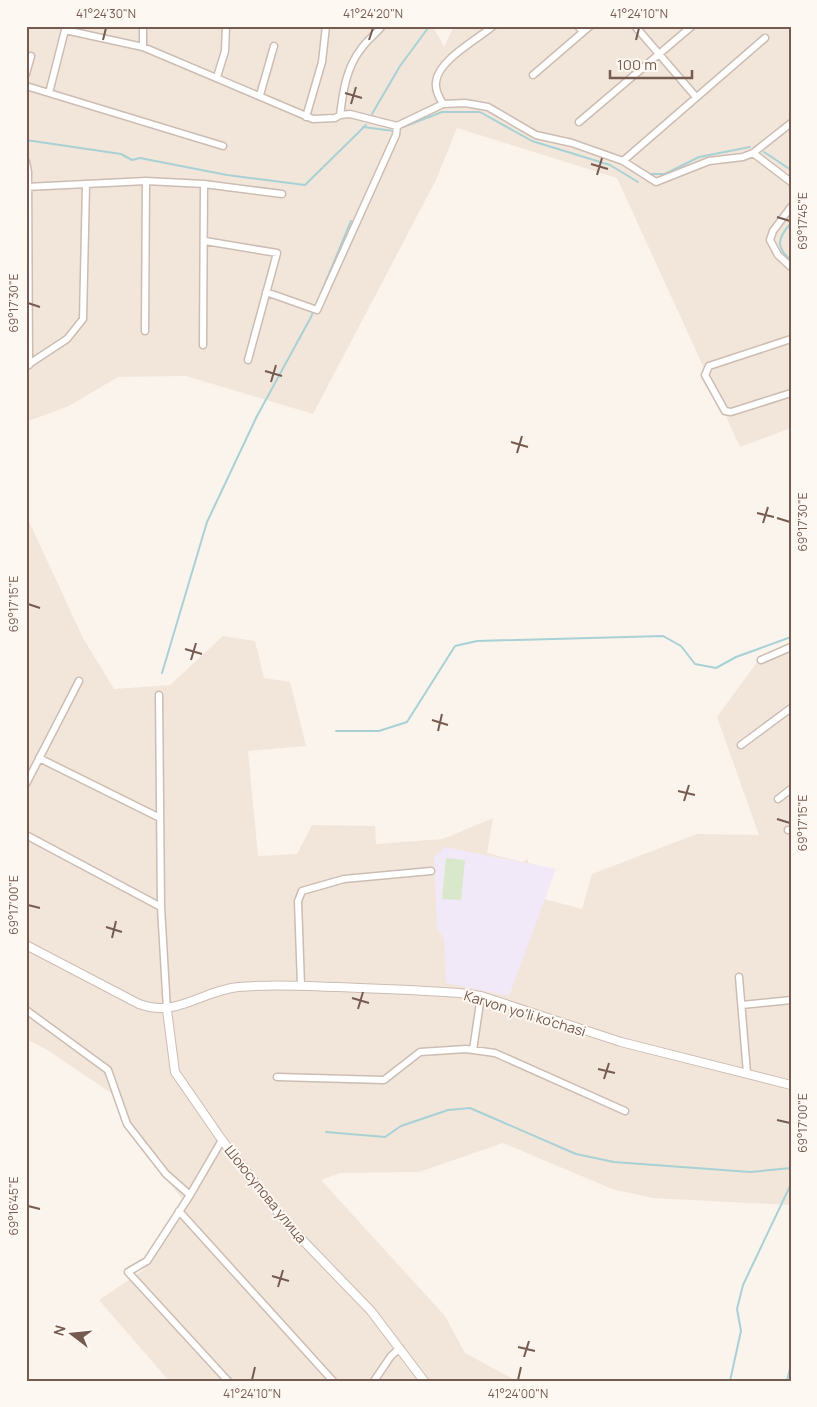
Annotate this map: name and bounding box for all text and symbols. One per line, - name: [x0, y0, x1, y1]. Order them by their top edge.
- text: 41°24'30"N: [76, 5, 136, 22]
- text: 41°24'20"N: [343, 5, 403, 22]
- text: 41°24'10"N: [610, 5, 668, 22]
- scale bar: [610, 48, 692, 80]
- text: 100 m: [617, 54, 657, 75]
- text: 69°17'45"E: [794, 192, 811, 250]
- text: 69°17'30"E: [5, 273, 22, 332]
- text: 69°17'30"E: [794, 492, 811, 551]
- text: 69°17'15"E: [5, 576, 22, 632]
- text: 69°17'15"E: [794, 795, 811, 851]
- text: 69°17'00"E: [5, 875, 22, 935]
- street label: Karvon yo‘li ko'chasi: [462, 985, 588, 1041]
- text: 69°17'00"E: [794, 1093, 811, 1153]
- street label: Шоюсупова улица: [221, 1141, 311, 1247]
- text: 69°16'45"E: [5, 1176, 22, 1235]
- north arrow: [48, 1310, 98, 1360]
- text: N: [49, 1323, 70, 1338]
- text: 41°24'10"N: [223, 1385, 281, 1402]
- text: 41°24'00"N: [488, 1385, 548, 1402]

